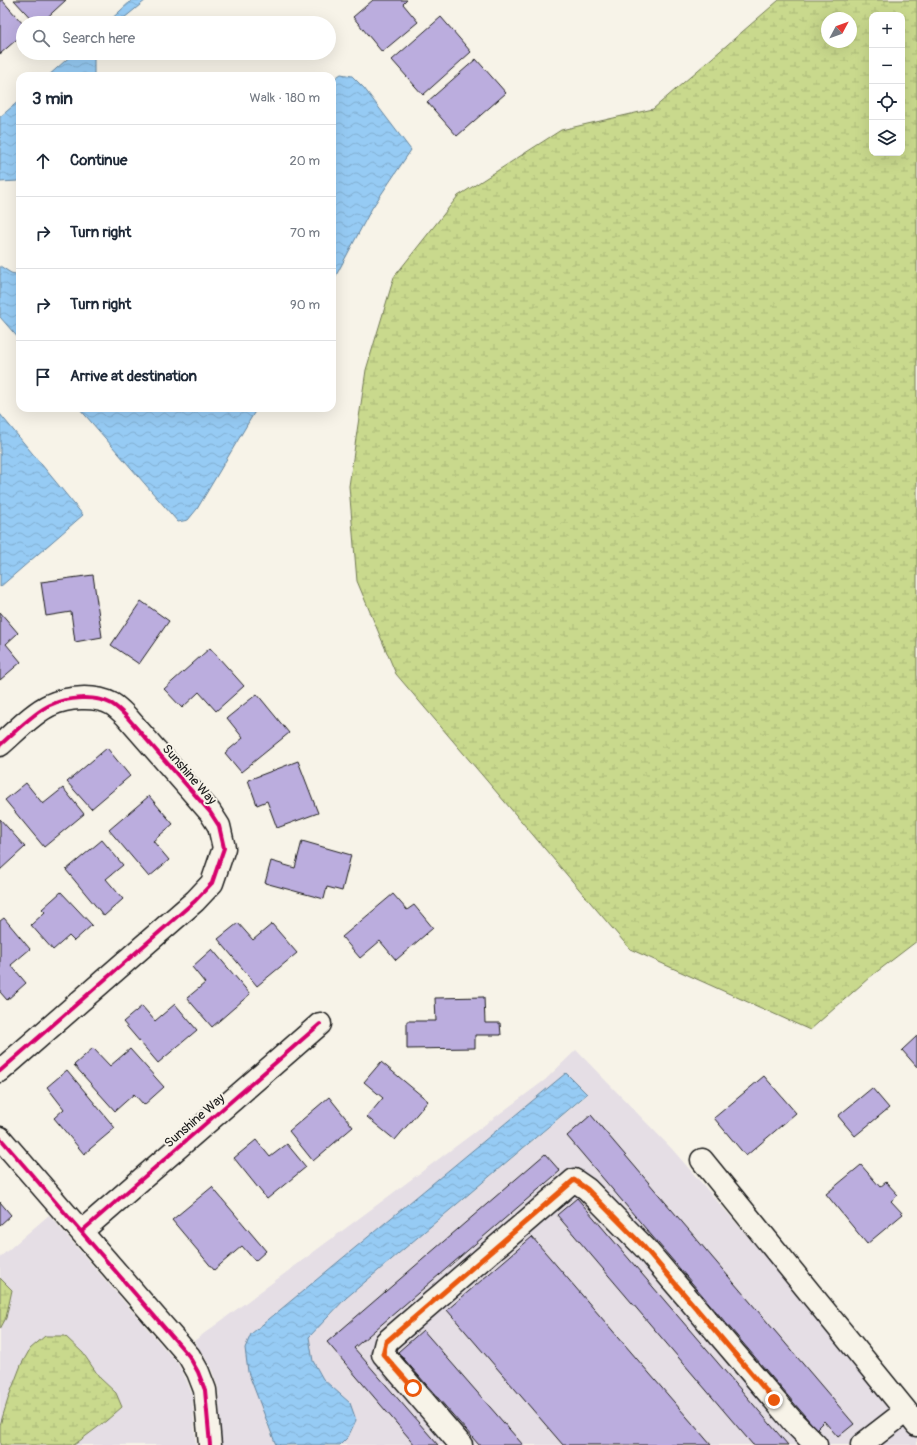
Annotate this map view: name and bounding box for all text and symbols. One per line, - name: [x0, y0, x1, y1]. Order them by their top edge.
- north arrow: [821, 12, 857, 48]
- map controls: [869, 12, 905, 156]
- button: +: [869, 12, 905, 48]
- search box: [16, 16, 336, 60]
- icon: search: [30, 27, 52, 49]
- text: Search here: [62, 29, 135, 48]
- button: −: [869, 48, 905, 84]
- button: locate: [869, 84, 905, 120]
- text: 3 min: [32, 88, 73, 109]
- text: Walk · 180 m: [250, 90, 320, 106]
- button: layers: [869, 120, 905, 156]
- icon: ahead: [32, 150, 54, 172]
- text: Continue: [70, 151, 128, 170]
- text: 20 m: [289, 153, 320, 169]
- icon: right: [32, 222, 54, 244]
- text: Turn right: [70, 223, 131, 242]
- text: 70 m: [290, 225, 320, 241]
- icon: right: [32, 294, 54, 316]
- text: Turn right: [70, 295, 131, 314]
- text: 90 m: [290, 297, 320, 313]
- icon: arrive: [32, 366, 54, 388]
- text: Arrive at destination: [70, 367, 197, 386]
- street label: Sunshine Way: [159, 741, 220, 808]
- street label: Sunshine Way: [161, 1090, 228, 1151]
- route start: [404, 1379, 422, 1397]
- route end: [765, 1391, 783, 1409]

